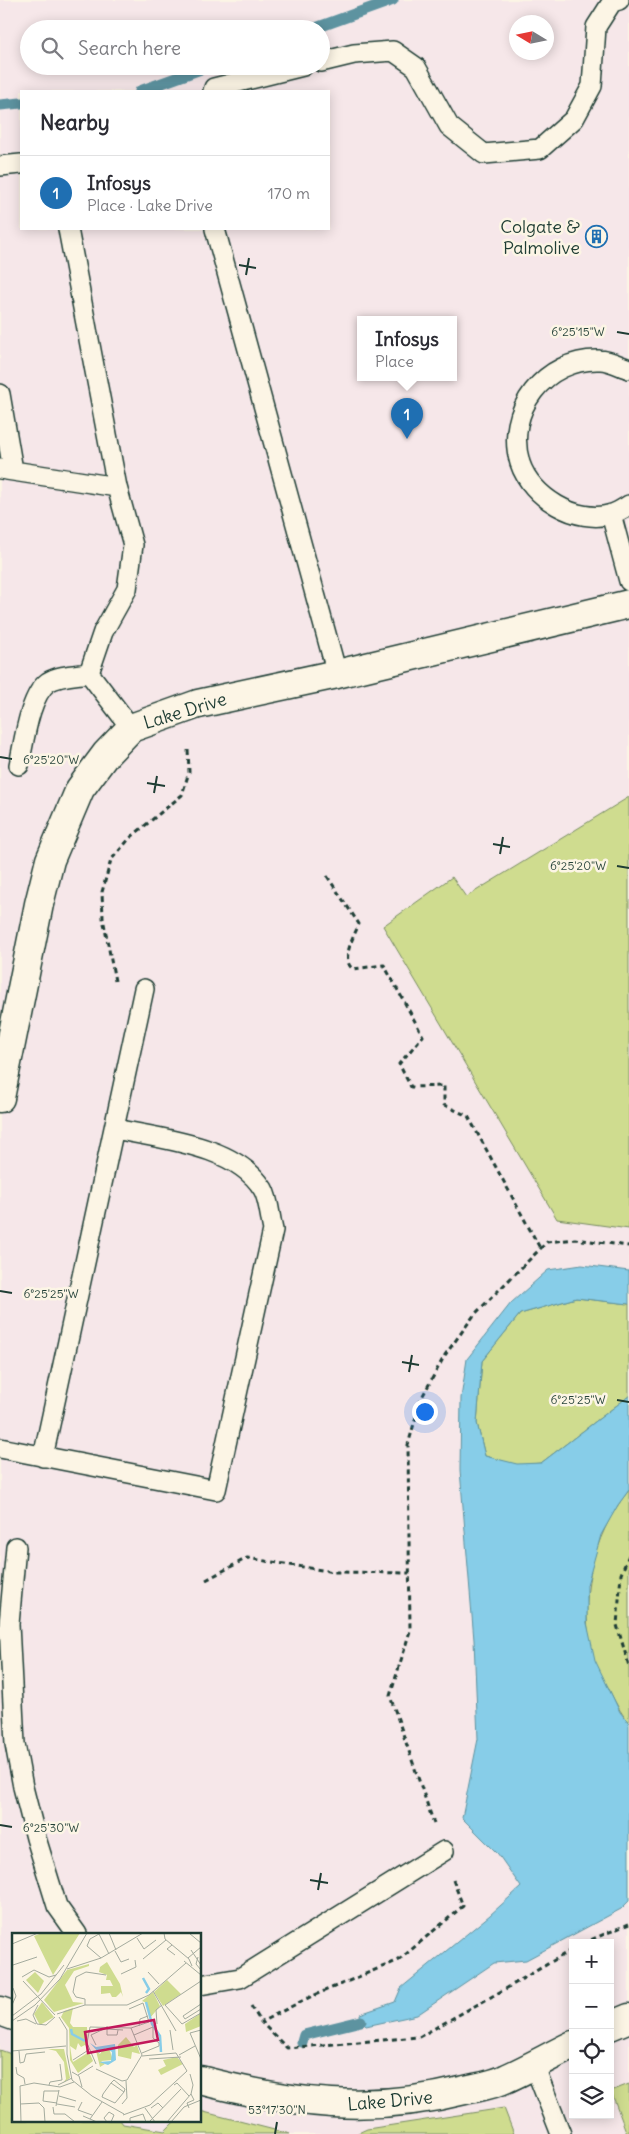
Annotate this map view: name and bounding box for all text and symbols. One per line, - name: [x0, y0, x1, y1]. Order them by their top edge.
- north arrow: [509, 15, 554, 60]
- search box: [20, 20, 330, 75]
- icon: search: [38, 34, 66, 62]
- text: Search here: [78, 36, 181, 60]
- text: Nearby: [40, 109, 110, 136]
- text: Infosys: [87, 171, 151, 195]
- text: 1: [53, 183, 59, 203]
- text: 170 m: [267, 183, 310, 203]
- text: Place · Lake Drive: [87, 195, 213, 215]
- place label: Colgate & Palmolive: [500, 215, 580, 259]
- building icon: Colgate & Palmolive: [584, 225, 608, 249]
- popup: [357, 316, 457, 381]
- text: 6°25'15"W: [551, 324, 605, 339]
- text: Infosys: [375, 327, 439, 351]
- text: Place: [375, 351, 414, 371]
- pin: 1: [391, 398, 423, 439]
- street label: Lake Drive: [141, 687, 229, 734]
- text: 6°25'20"W: [23, 752, 79, 767]
- text: 6°25'20"W: [550, 858, 606, 873]
- text: 6°25'25"W: [23, 1286, 79, 1301]
- text: 6°25'25"W: [550, 1392, 606, 1407]
- your location: [412, 1399, 438, 1425]
- text: 6°25'30"W: [23, 1820, 79, 1835]
- inset map: [12, 1933, 201, 2122]
- map controls: [569, 1939, 614, 2119]
- button: +: [569, 1939, 614, 1984]
- button: −: [569, 1984, 614, 2029]
- button: locate: [569, 2029, 614, 2074]
- button: layers: [569, 2074, 614, 2119]
- street label: Lake Drive: [346, 2085, 434, 2116]
- text: 53°17'30"N: [248, 2102, 306, 2117]

